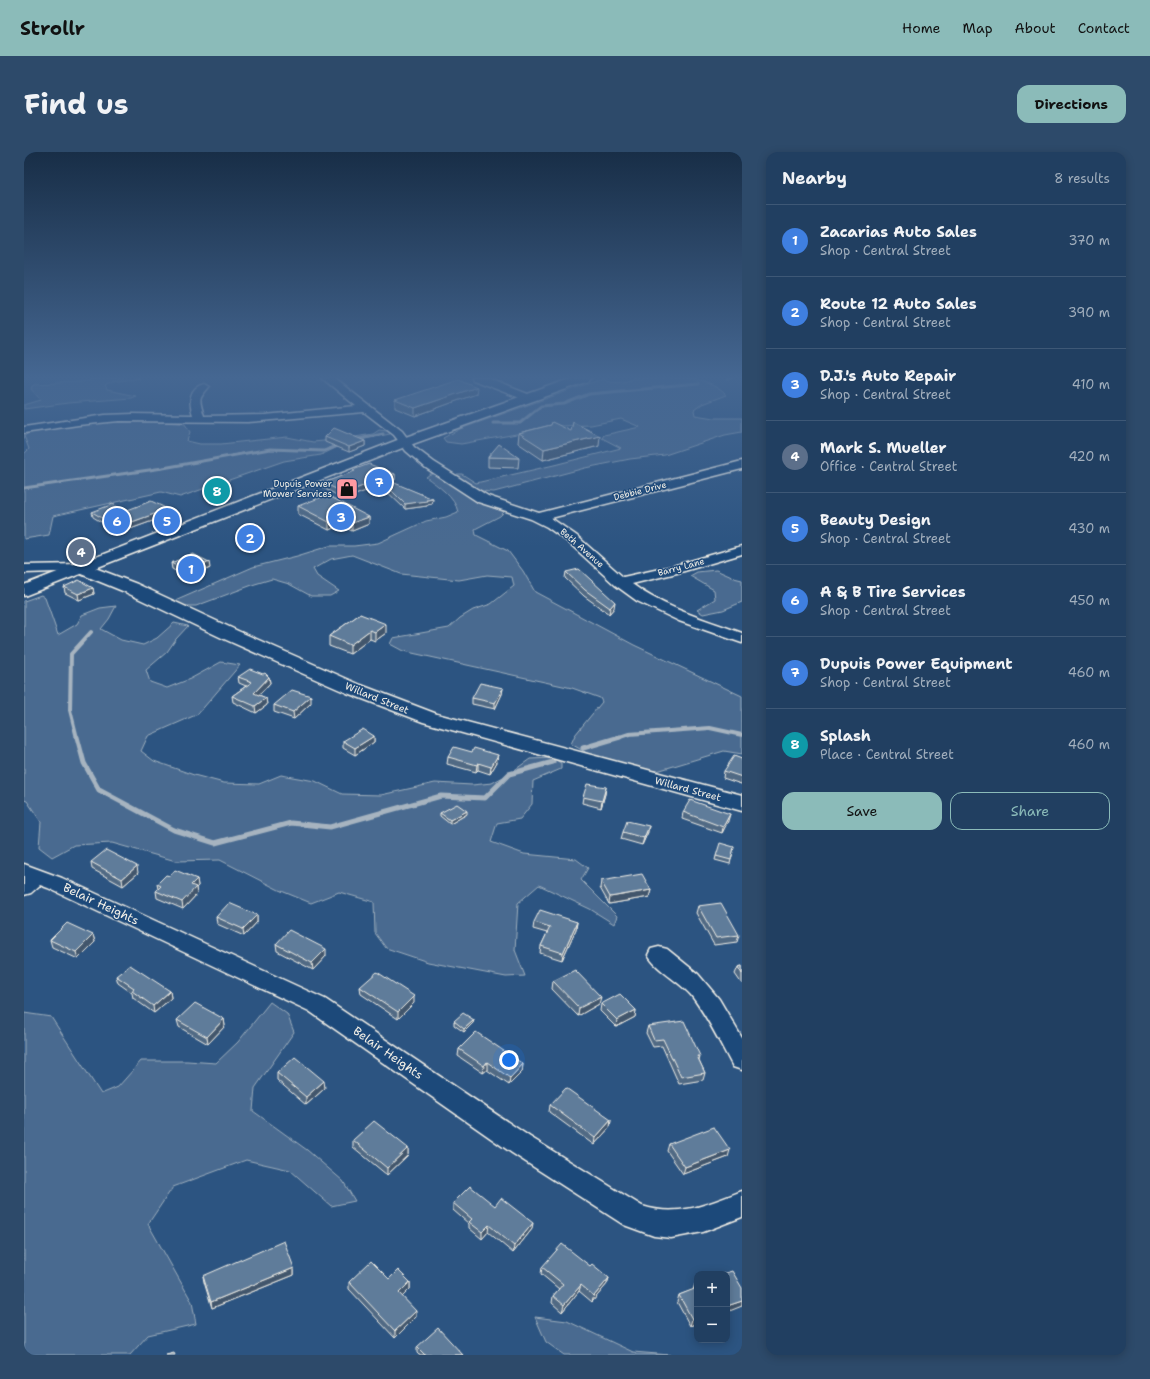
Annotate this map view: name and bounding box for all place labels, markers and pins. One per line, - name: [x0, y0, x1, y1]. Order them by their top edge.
- pin: 7: [366, 467, 392, 497]
- pin: 8: [204, 476, 230, 506]
- shop icon: Dupuis Power Mower Services: [334, 476, 360, 502]
- place label: Dupuis Power Mower Services: [263, 478, 332, 500]
- pin: 3: [328, 502, 354, 532]
- pin: 6: [104, 506, 130, 536]
- pin: 5: [154, 506, 180, 536]
- pin: 2: [237, 523, 263, 553]
- pin: 4: [68, 537, 94, 567]
- pin: 1: [178, 554, 204, 584]

